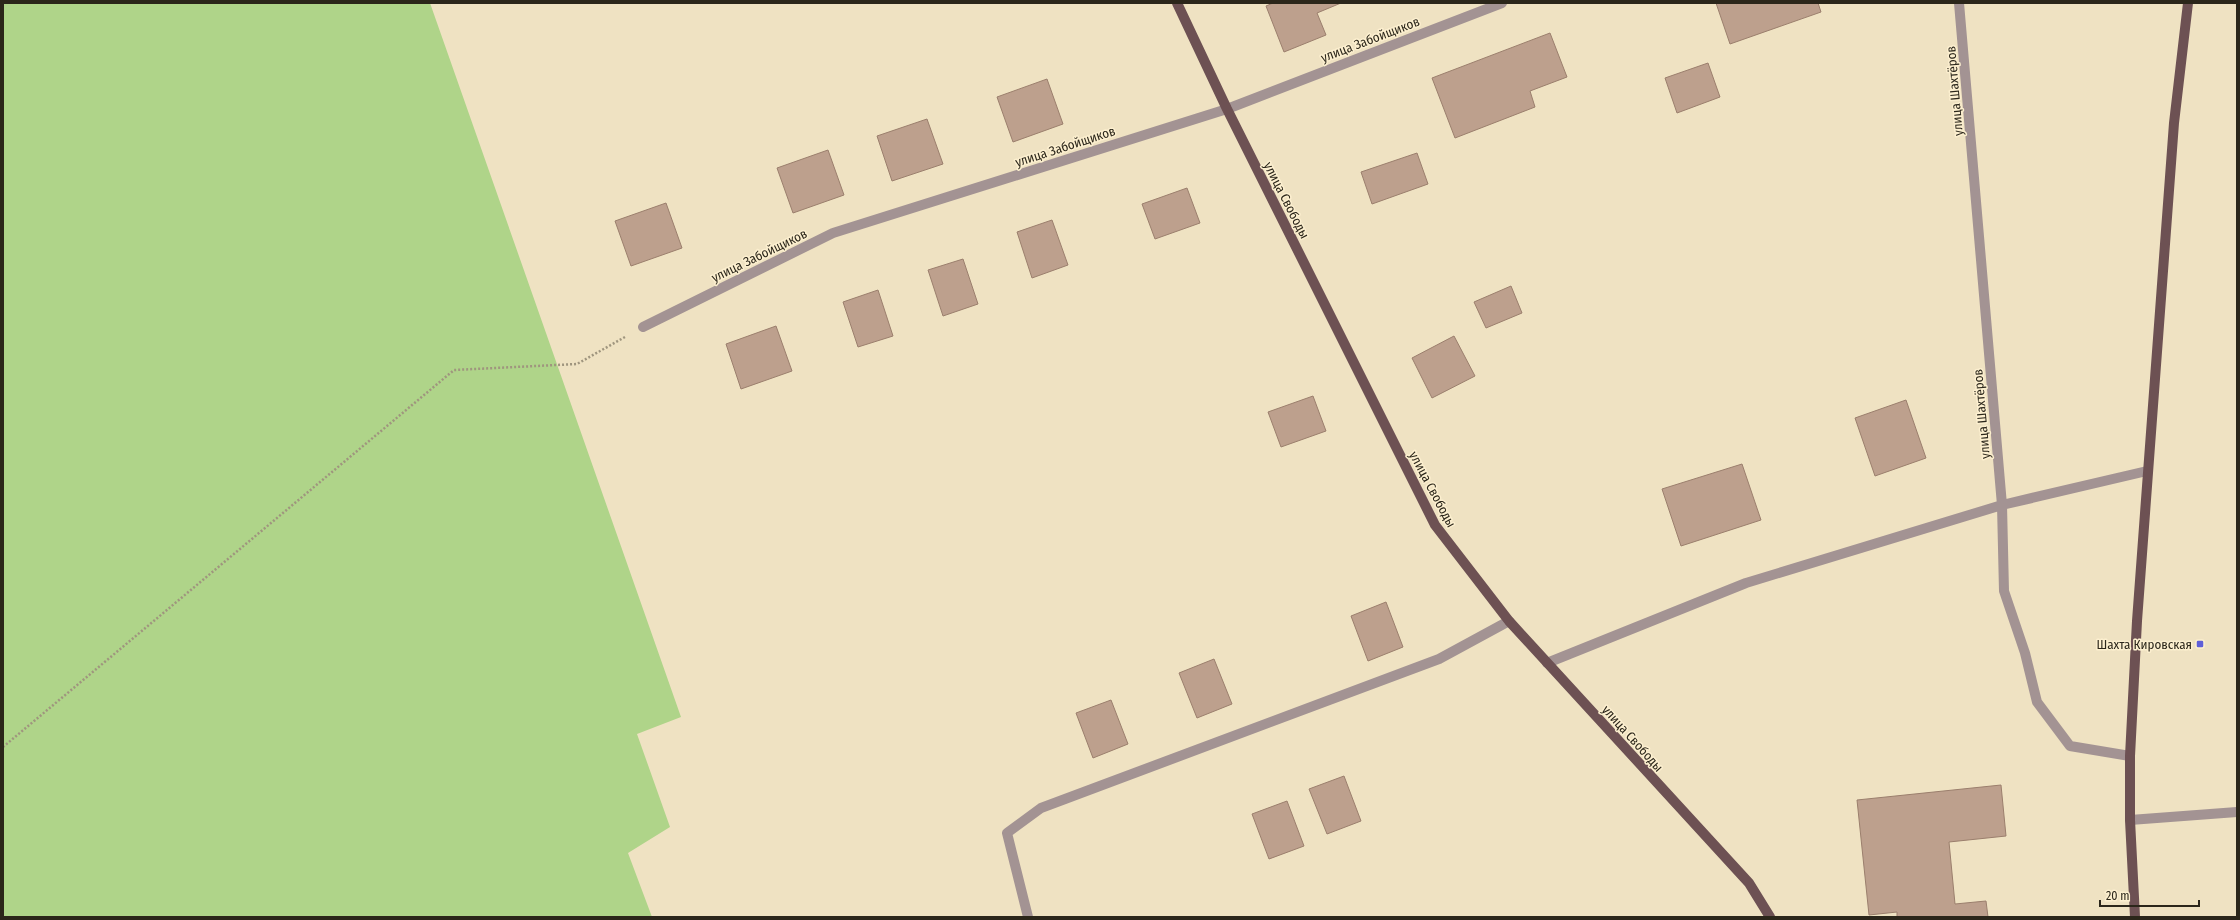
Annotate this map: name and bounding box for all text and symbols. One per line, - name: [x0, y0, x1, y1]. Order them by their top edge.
- street label: улица Забойщиков: [1319, 14, 1422, 65]
- street label: улица Шахтёров: [1943, 45, 1966, 136]
- street label: улица Забойщиков: [1013, 123, 1117, 170]
- street label: улица Свободы: [1261, 159, 1312, 241]
- street label: улица Забойщиков: [709, 226, 809, 285]
- street label: улица Шахтёров: [1970, 368, 1993, 459]
- street label: улица Свободы: [1406, 449, 1459, 530]
- place label: Шахта Кировская: [2097, 637, 2192, 652]
- marker: Шахта Кировская: [2195, 639, 2205, 649]
- street label: улица Свободы: [1599, 702, 1666, 775]
- scale bar: [2100, 882, 2199, 908]
- text: 20 m: [2106, 889, 2130, 903]

